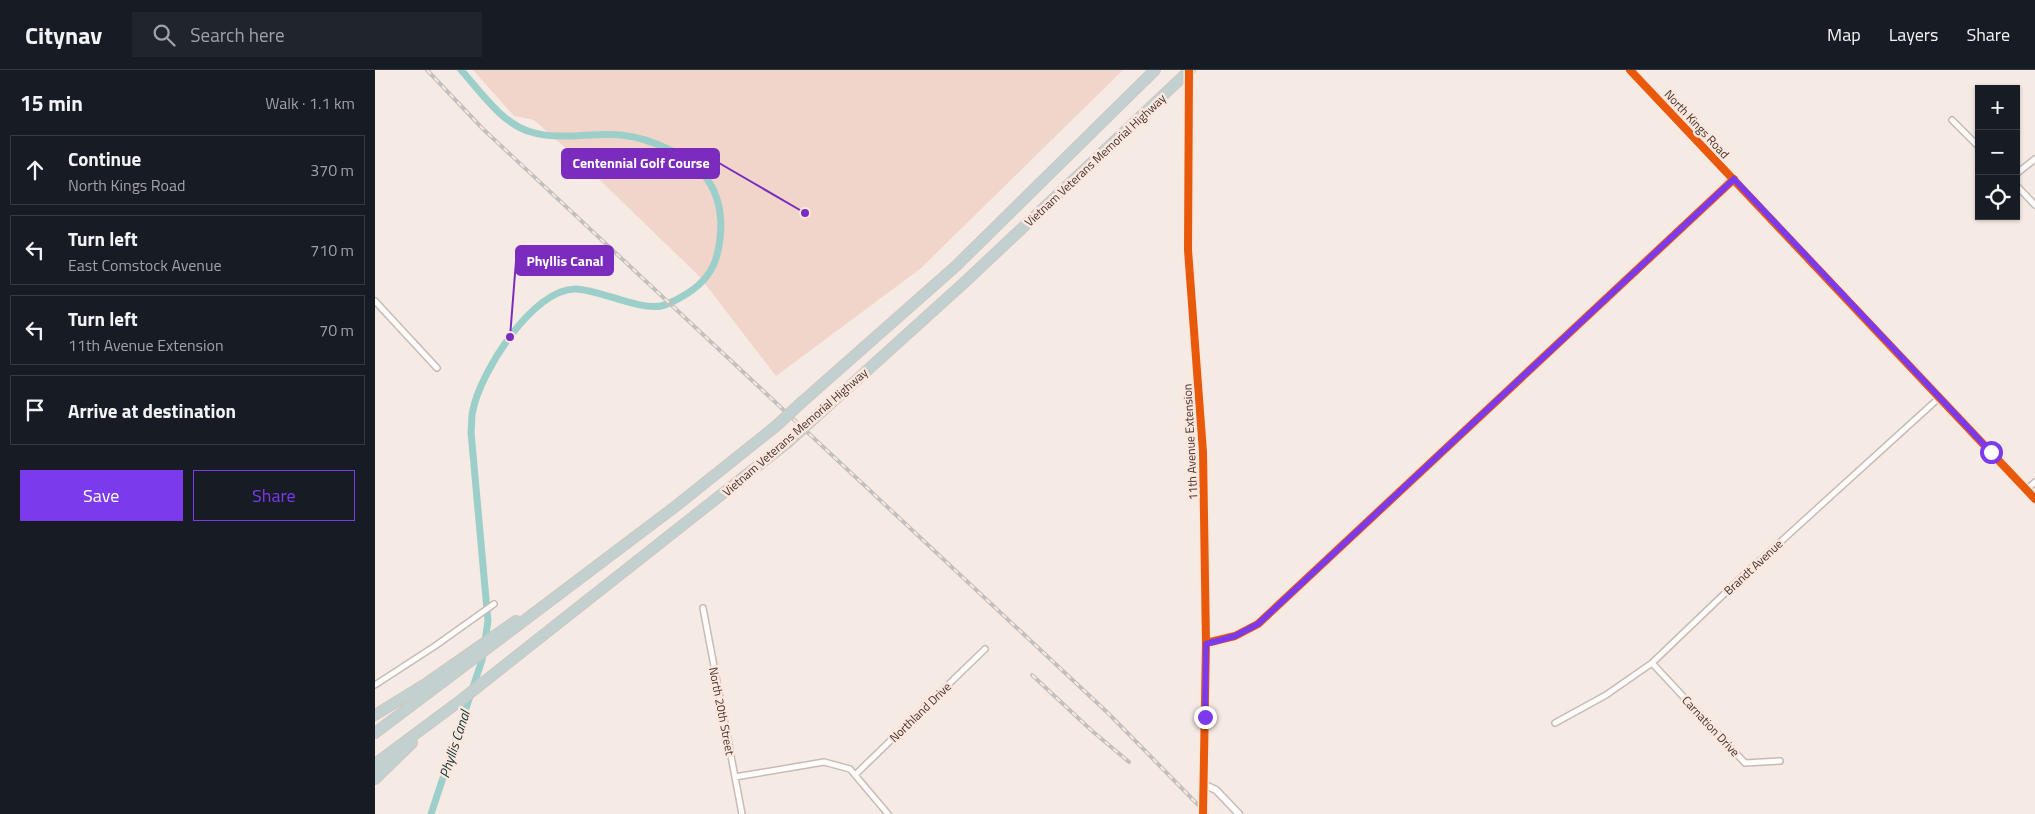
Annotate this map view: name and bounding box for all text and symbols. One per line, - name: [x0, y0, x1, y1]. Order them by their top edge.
- search box: [132, 12, 482, 57]
- text: Citynav: [25, 17, 102, 53]
- text: Search here: [190, 20, 285, 49]
- icon: search: [150, 21, 178, 49]
- text: Map: [1827, 21, 1861, 48]
- text: Layers: [1889, 21, 1938, 48]
- text: Share: [1966, 21, 2010, 48]
- street label: North Kings Road: [1660, 85, 1734, 163]
- map controls: [1975, 85, 2020, 220]
- button: +: [1975, 85, 2020, 130]
- text: 15 min: [20, 87, 83, 119]
- street label: Vietnam Veterans Memorial Highway: [1020, 89, 1170, 231]
- text: Walk · 1.1 km: [265, 91, 355, 115]
- button: −: [1975, 130, 2020, 175]
- text: Continue: [68, 144, 141, 173]
- callout: Centennial Golf Course: [562, 149, 719, 178]
- text: Centennial Golf Course: [572, 152, 710, 173]
- icon: ahead: [21, 156, 49, 184]
- text: 370 m: [310, 158, 354, 182]
- text: North Kings Road: [68, 173, 185, 197]
- button: locate: [1975, 175, 2020, 220]
- text: Turn left: [68, 224, 138, 253]
- icon: left: [21, 236, 49, 264]
- text: 710 m: [310, 238, 354, 262]
- callout: Phyllis Canal: [516, 246, 613, 275]
- text: Phyllis Canal: [526, 250, 604, 271]
- text: East Comstock Avenue: [68, 253, 222, 277]
- text: Turn left: [68, 304, 138, 333]
- icon: left: [21, 316, 49, 344]
- text: 70 m: [319, 318, 354, 342]
- text: 11th Avenue Extension: [68, 333, 224, 357]
- street label: Vietnam Veterans Memorial Highway: [718, 363, 872, 501]
- street label: 11th Avenue Extension: [1177, 383, 1203, 501]
- icon: arrive: [21, 396, 49, 424]
- text: Arrive at destination: [68, 396, 236, 425]
- route start: [1980, 441, 2003, 464]
- button: Save: [20, 470, 183, 521]
- button: Share: [193, 470, 355, 521]
- street label: Brandt Avenue: [1719, 535, 1787, 599]
- street label: North 20th Street: [704, 665, 740, 758]
- street label: Northland Drive: [885, 677, 955, 747]
- street label: Carnation Drive: [1678, 691, 1744, 761]
- water label: Phyllis Canal: [433, 706, 475, 780]
- route end: [1194, 706, 1217, 729]

